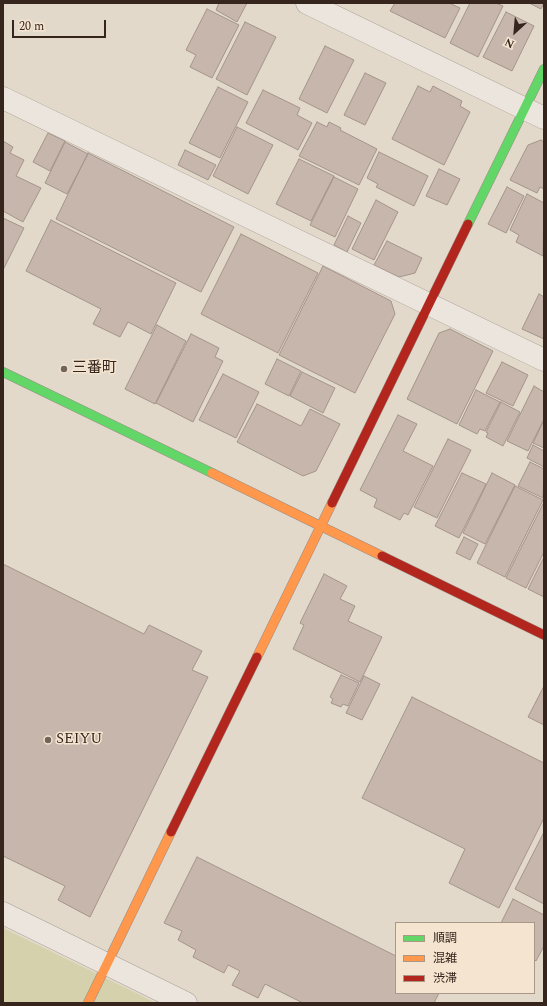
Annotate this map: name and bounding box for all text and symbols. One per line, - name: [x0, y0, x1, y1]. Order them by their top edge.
- scale bar: [14, 12, 108, 38]
- north arrow: [495, 12, 535, 52]
- text: 20 m: [19, 17, 44, 36]
- text: N: [502, 34, 517, 53]
- place label: 三番町: [72, 360, 117, 378]
- marker: 三番町: [59, 364, 69, 374]
- place label: SEIYU: [56, 731, 102, 749]
- marker: SEIYU: [43, 735, 53, 745]
- legend: [395, 922, 535, 994]
- text: 順調: [433, 929, 457, 948]
- text: 混雑: [433, 949, 457, 968]
- text: 渋滞: [433, 969, 457, 988]

